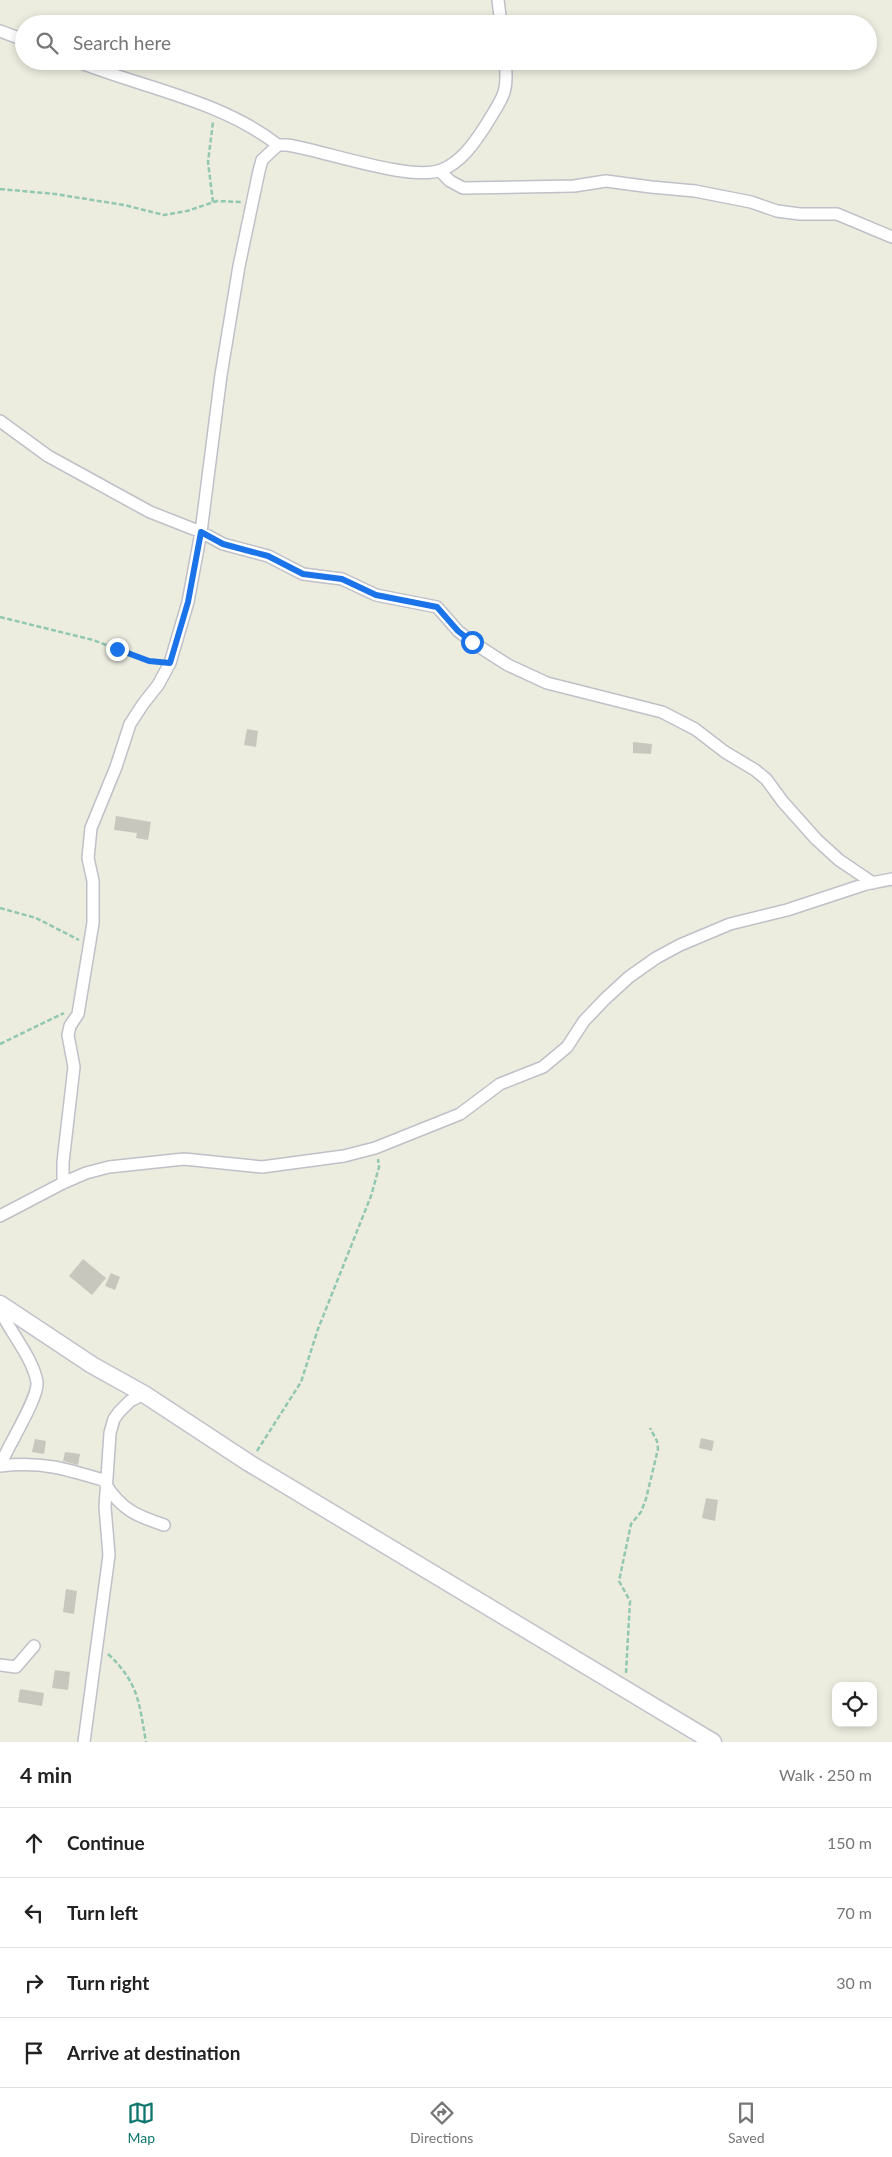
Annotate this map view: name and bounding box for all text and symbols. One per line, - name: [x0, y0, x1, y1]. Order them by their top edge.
- search box: [15, 15, 877, 70]
- icon: search: [33, 29, 61, 57]
- text: Search here: [73, 31, 171, 54]
- route start: [461, 631, 484, 654]
- route end: [106, 638, 129, 661]
- map controls: [832, 1682, 877, 1727]
- button: locate: [832, 1682, 877, 1727]
- text: 4 min: [20, 1762, 72, 1787]
- text: Walk · 250 m: [779, 1765, 872, 1784]
- icon: ahead: [20, 1829, 48, 1857]
- text: Continue: [67, 1831, 145, 1854]
- text: 150 m: [827, 1833, 872, 1852]
- icon: left: [20, 1899, 48, 1927]
- text: Turn left: [67, 1901, 138, 1924]
- text: 70 m: [836, 1903, 872, 1922]
- icon: right: [20, 1969, 48, 1997]
- text: Turn right: [67, 1971, 149, 1994]
- text: 30 m: [836, 1973, 872, 1992]
- icon: arrive: [20, 2039, 48, 2067]
- text: Arrive at destination: [67, 2041, 240, 2064]
- tab: Map: [127, 2099, 155, 2146]
- tab: Directions: [410, 2099, 473, 2146]
- tab: Saved: [728, 2099, 765, 2146]

